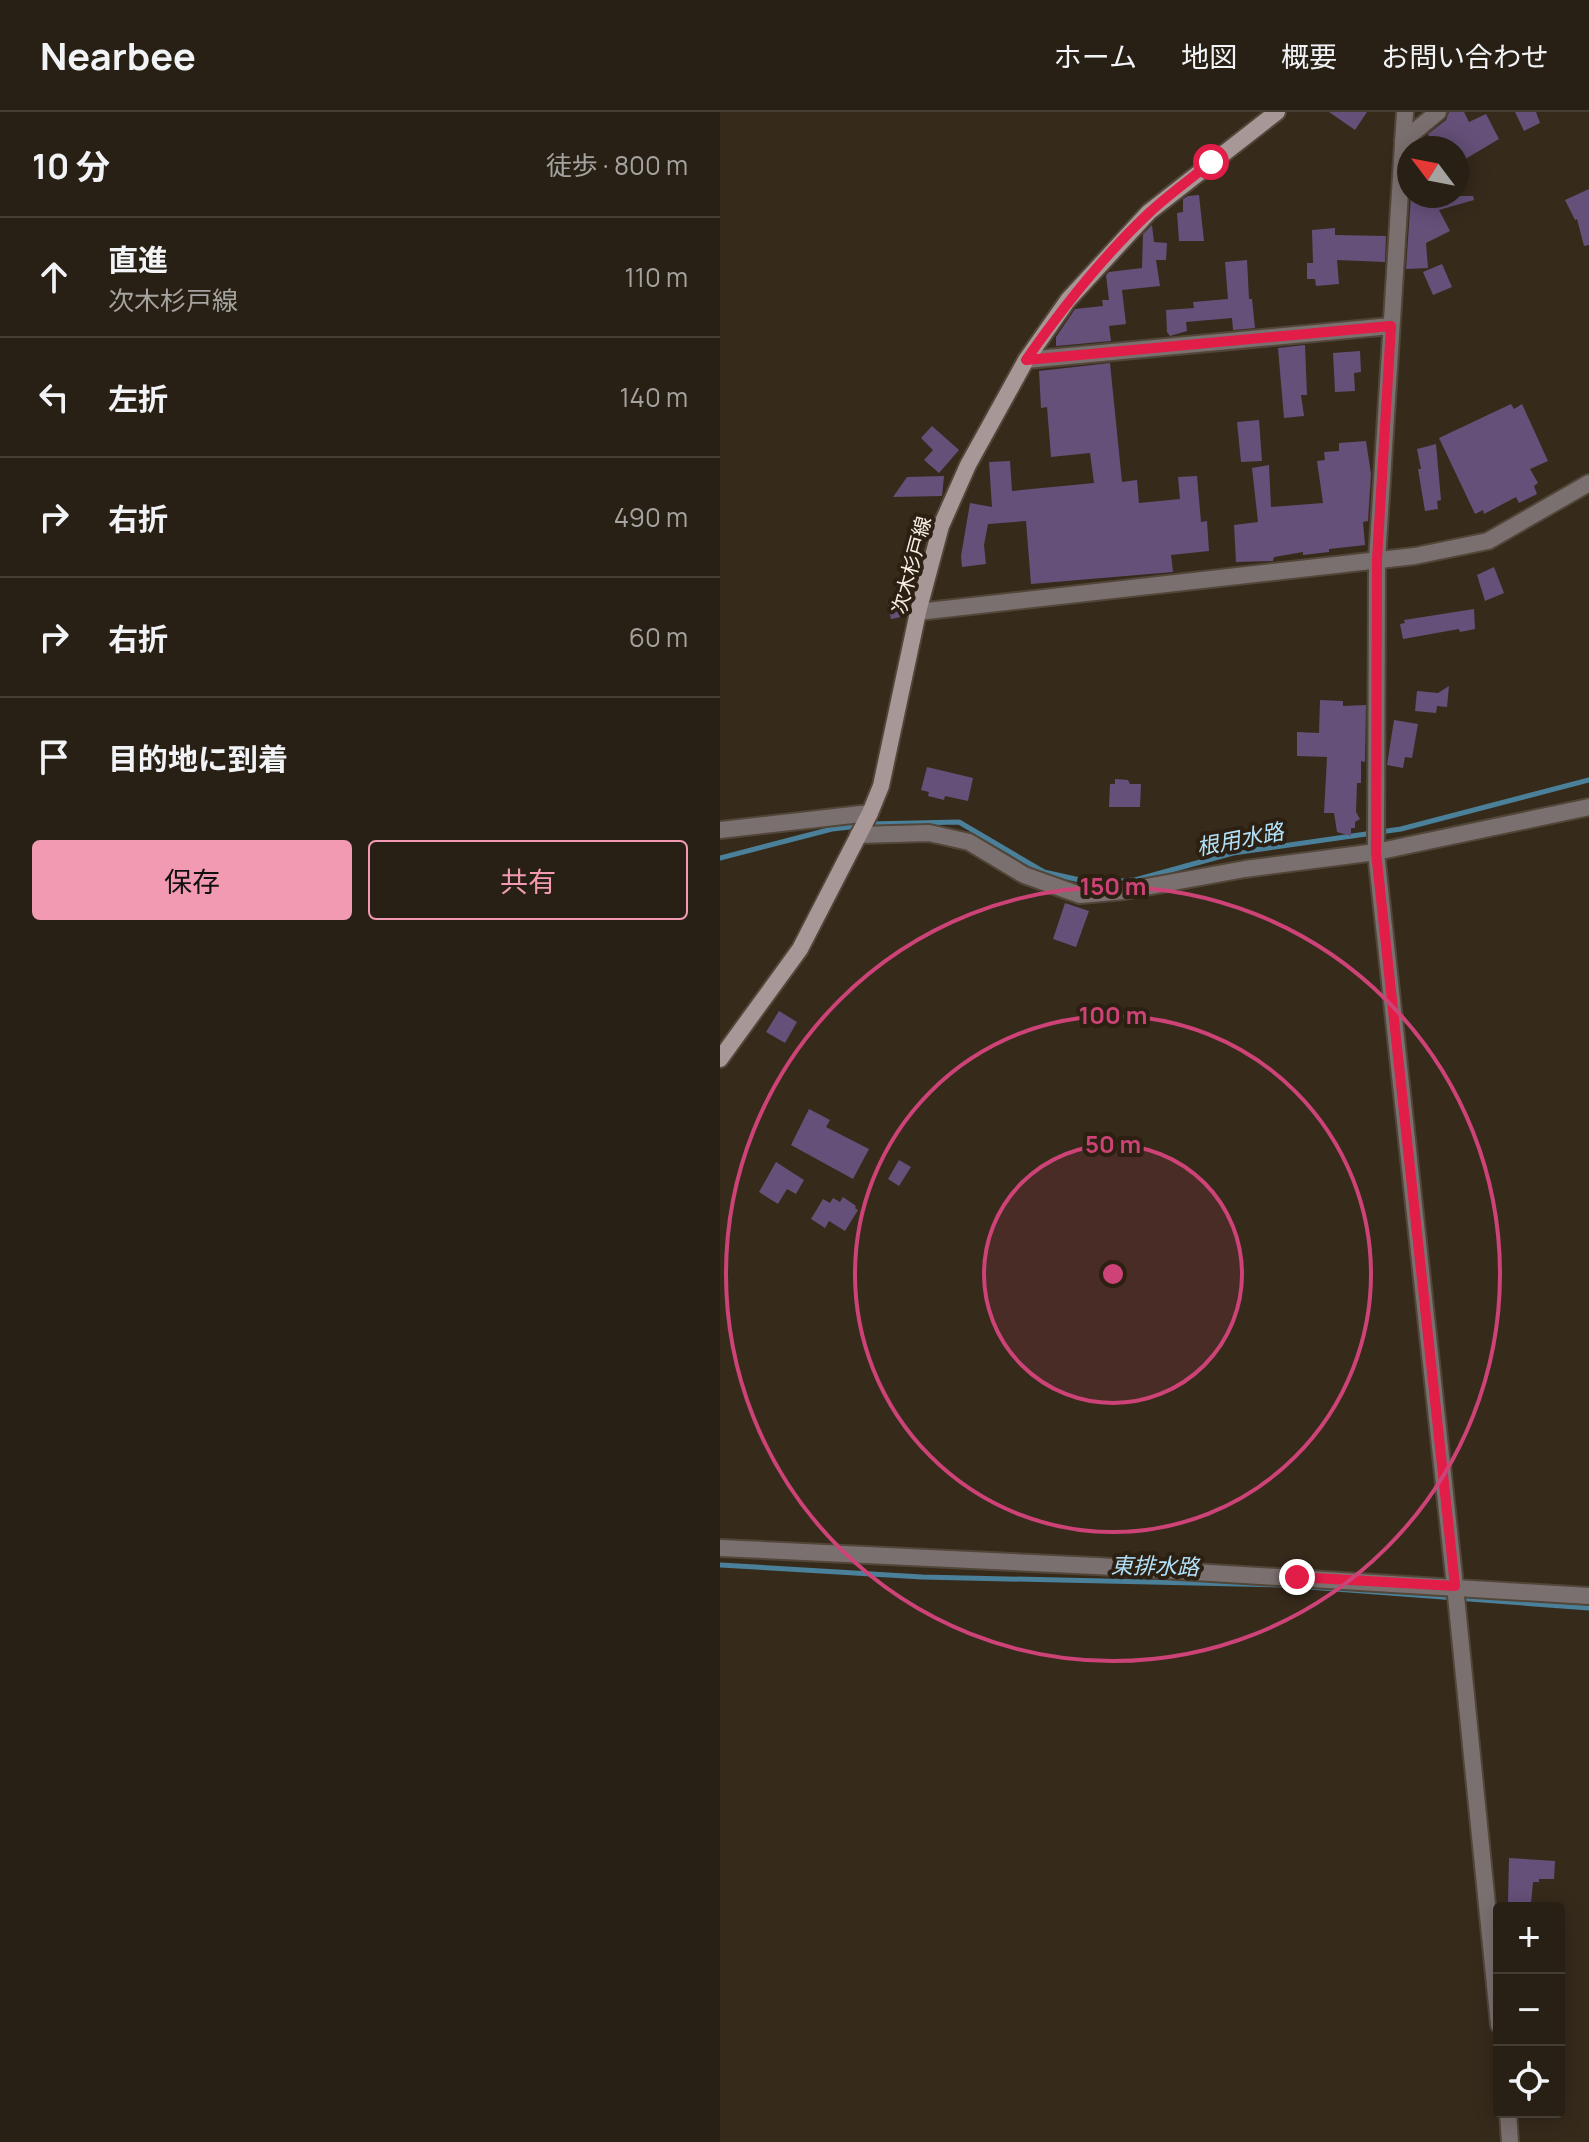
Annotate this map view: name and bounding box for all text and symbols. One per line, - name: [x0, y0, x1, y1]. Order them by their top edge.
- text: Nearbee: [40, 29, 196, 81]
- text: ホーム: [1054, 37, 1137, 75]
- text: 地図: [1181, 37, 1237, 75]
- text: 概要: [1281, 37, 1337, 75]
- text: お問い合わせ: [1381, 37, 1549, 75]
- north arrow: [1397, 136, 1469, 208]
- text: 10 分: [32, 143, 110, 189]
- route start: [1193, 144, 1229, 180]
- text: 徒歩 · 800 m: [546, 147, 688, 183]
- text: 直進: [108, 239, 168, 280]
- icon: ahead: [32, 255, 76, 299]
- text: 110 m: [625, 259, 688, 295]
- text: 次木杉戸線: [108, 282, 238, 318]
- icon: left: [32, 375, 76, 419]
- text: 左折: [108, 378, 168, 419]
- text: 140 m: [619, 379, 688, 415]
- icon: right: [32, 495, 76, 539]
- text: 右折: [108, 498, 168, 539]
- text: 490 m: [614, 499, 688, 535]
- street label: 次木杉戸線: [885, 513, 937, 617]
- icon: right: [32, 615, 76, 659]
- text: 右折: [108, 618, 168, 659]
- text: 60 m: [629, 619, 688, 655]
- icon: arrive: [32, 735, 76, 779]
- text: 目的地に到着: [108, 738, 288, 779]
- water label: 根用水路: [1194, 815, 1288, 862]
- button: 保存: [32, 840, 352, 920]
- button: 共有: [368, 840, 688, 920]
- text: 150 m: [1080, 869, 1146, 902]
- text: 100 m: [1079, 998, 1147, 1031]
- text: 50 m: [1085, 1127, 1141, 1160]
- centre of rings: [1099, 1260, 1127, 1288]
- water label: 東排水路: [1111, 1550, 1201, 1582]
- route end: [1279, 1559, 1315, 1595]
- map controls: [1493, 1902, 1565, 2118]
- button: +: [1493, 1902, 1565, 1974]
- button: −: [1493, 1974, 1565, 2046]
- button: locate: [1493, 2046, 1565, 2118]

